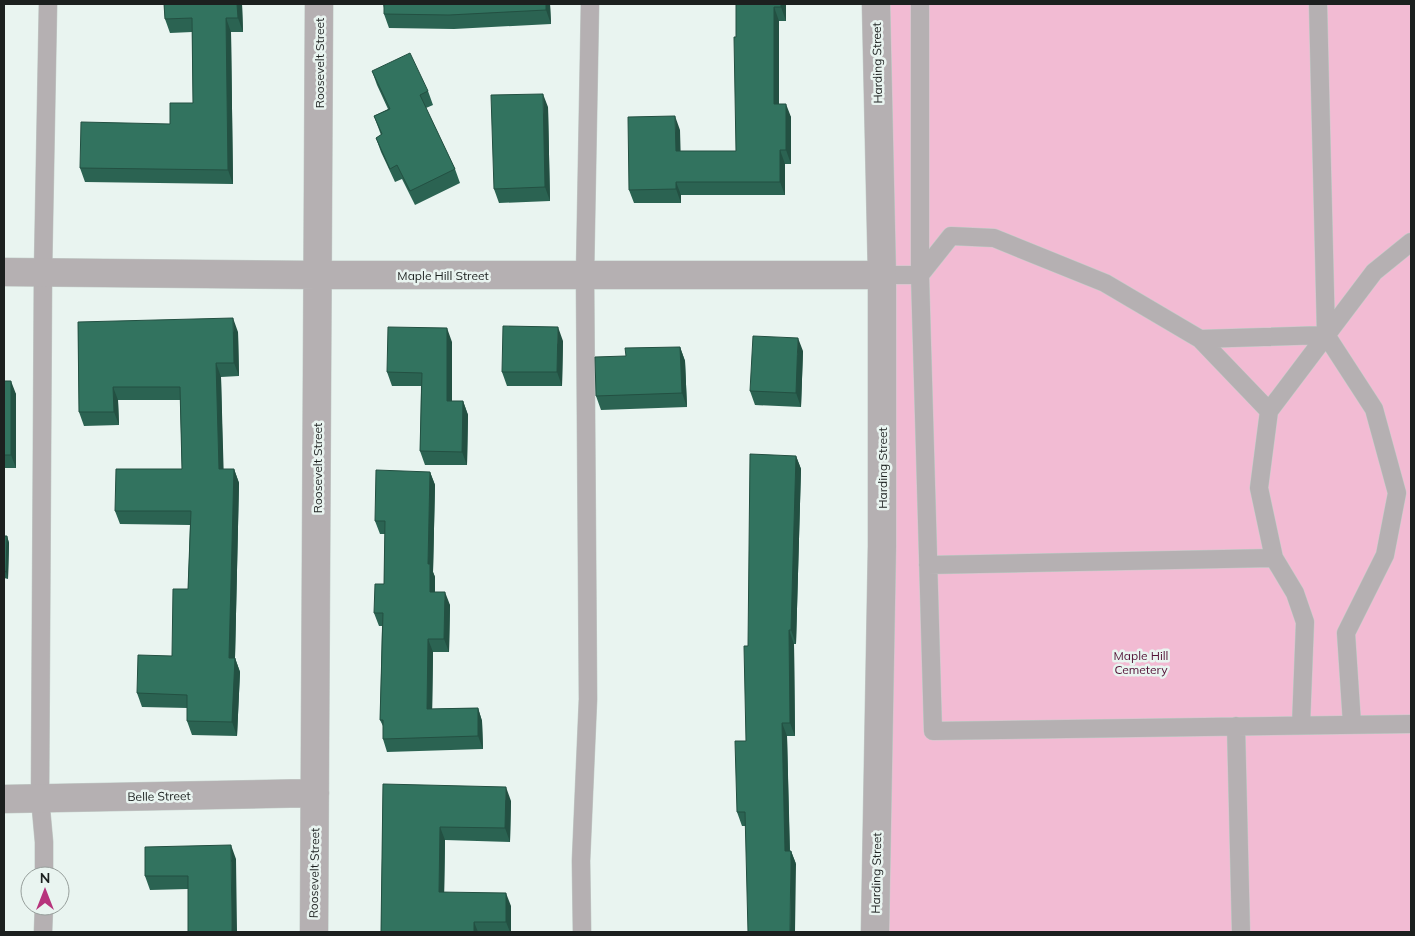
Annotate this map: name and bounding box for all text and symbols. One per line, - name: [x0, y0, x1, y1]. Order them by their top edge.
- street label: Roosevelt Street: [312, 18, 327, 108]
- street label: Harding Street: [869, 22, 885, 104]
- street label: Maple Hill Street: [397, 268, 489, 283]
- street label: Roosevelt Street: [310, 423, 325, 513]
- street label: Harding Street: [875, 427, 890, 509]
- park label: Maple Hill Cemetery: [1114, 648, 1168, 677]
- street label: Belle Street: [127, 788, 191, 804]
- street label: Roosevelt Street: [306, 828, 322, 918]
- street label: Harding Street: [868, 832, 884, 914]
- north arrow: [20, 866, 70, 916]
- text: N: [40, 869, 50, 887]

